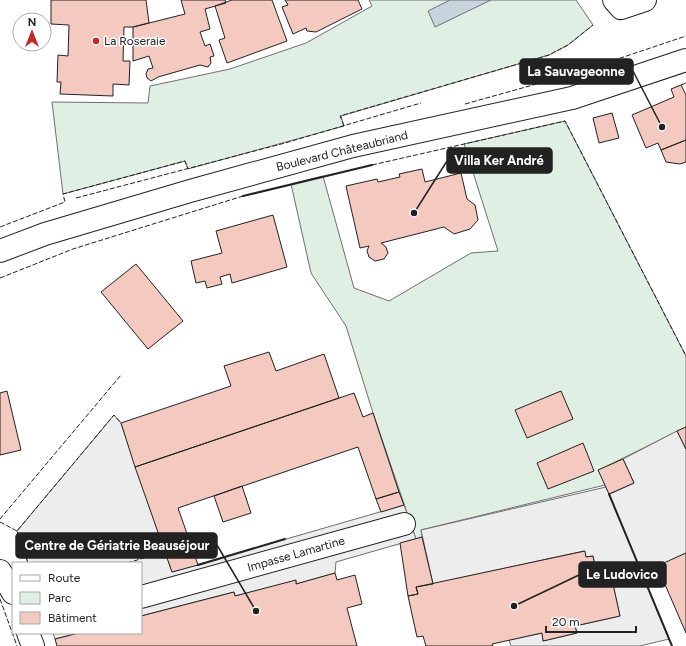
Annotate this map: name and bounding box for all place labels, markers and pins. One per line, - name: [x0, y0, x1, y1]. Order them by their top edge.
- place label: La Roseraie: [104, 34, 166, 48]
- marker: La Roseraie: [91, 36, 101, 46]
- callout: La Sauvageonne: [520, 59, 633, 84]
- callout: Villa Ker André: [447, 148, 552, 173]
- callout: Centre de Gériatrie Beauséjour: [16, 533, 217, 558]
- callout: Le Ludovico: [579, 562, 666, 587]

